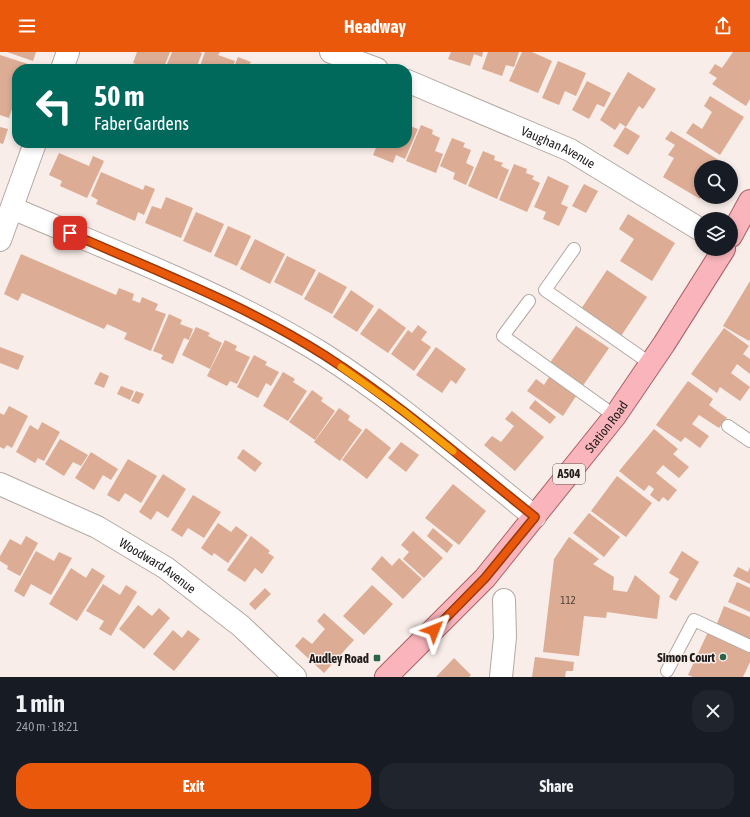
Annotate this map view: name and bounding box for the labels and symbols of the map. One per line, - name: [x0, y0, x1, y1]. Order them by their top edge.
- street label: Vaughan Avenue: [519, 123, 598, 171]
- pin: [53, 216, 87, 250]
- street label: Station Road: [581, 398, 631, 455]
- road number: A504: [553, 464, 585, 484]
- street label: Woodward Avenue: [117, 535, 199, 596]
- house number: 112: [560, 594, 576, 606]
- position arrow: [413, 609, 455, 651]
- place label: Simon Court: [657, 650, 715, 665]
- place label: Audley Road: [308, 651, 369, 666]
- marker: Simon Court: [718, 652, 728, 662]
- marker: Audley Road: [372, 653, 382, 663]

